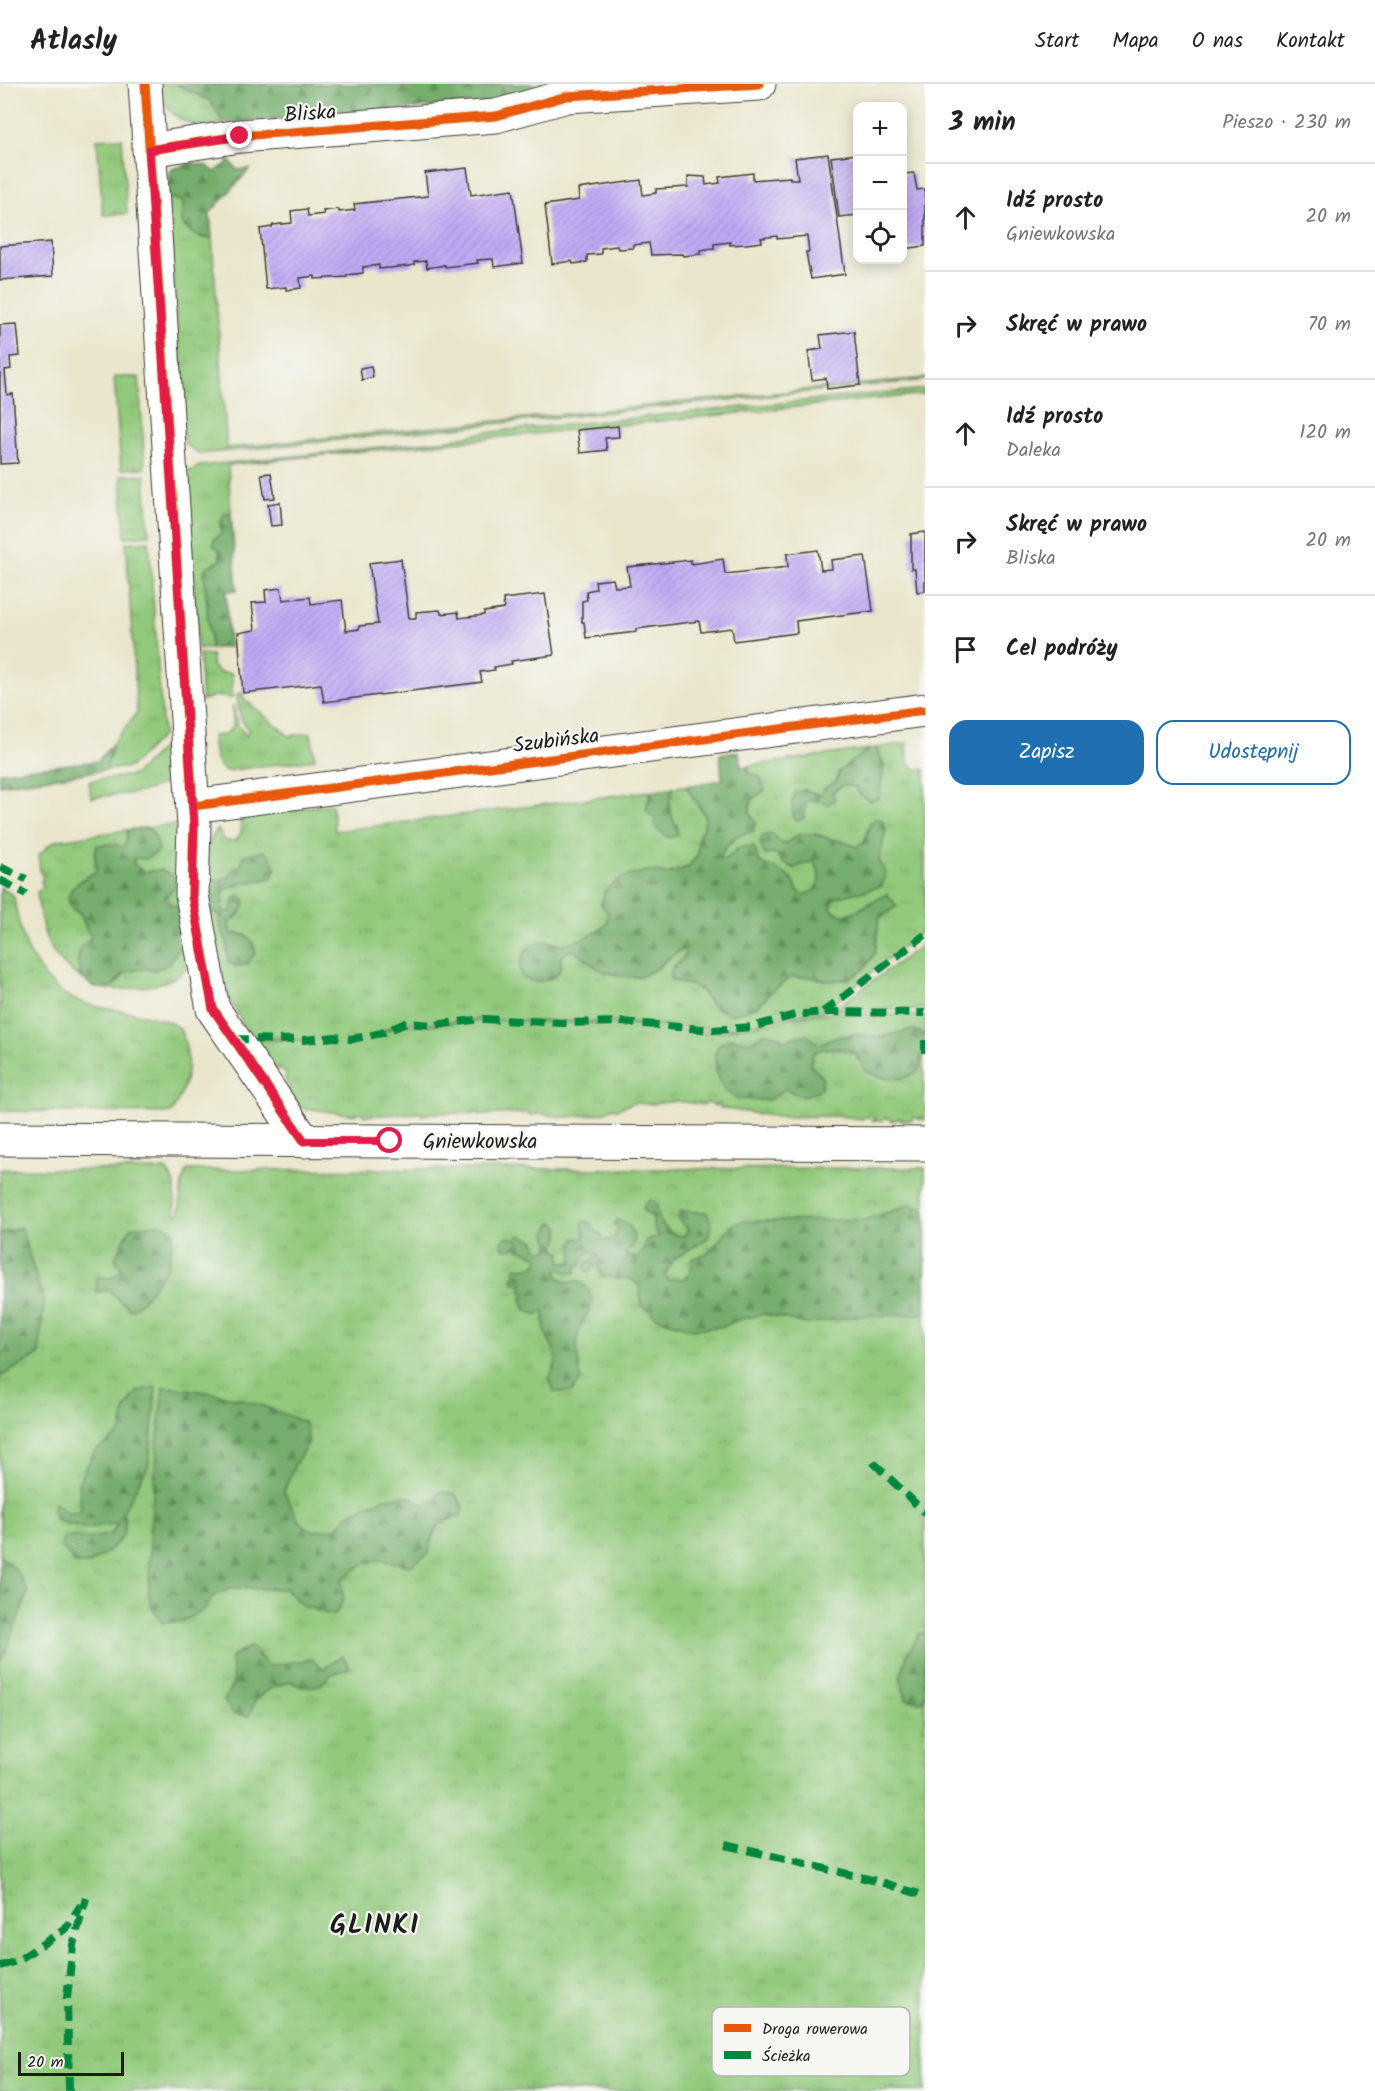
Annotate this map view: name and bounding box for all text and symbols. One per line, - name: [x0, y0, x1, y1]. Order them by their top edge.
- text: Atlasly: [30, 19, 117, 64]
- text: Start: [1035, 25, 1079, 58]
- text: Mapa: [1112, 25, 1159, 58]
- text: O nas: [1192, 25, 1243, 58]
- text: Kontakt: [1276, 25, 1345, 58]
- street label: Bliska: [283, 96, 337, 133]
- map controls: [853, 102, 907, 264]
- button: +: [853, 102, 907, 156]
- text: 3 min: [949, 102, 1016, 144]
- text: Pieszo · 230 m: [1222, 107, 1351, 139]
- route end: [226, 122, 252, 148]
- button: −: [853, 156, 907, 210]
- text: Idź prosto: [1006, 184, 1103, 219]
- icon: ahead: [949, 201, 982, 234]
- text: 20 m: [1305, 201, 1351, 233]
- button: locate: [853, 210, 907, 264]
- text: Gniewkowska: [1006, 219, 1115, 251]
- text: Skręć w prawo: [1006, 308, 1147, 343]
- icon: right: [949, 309, 982, 342]
- text: 70 m: [1308, 309, 1351, 341]
- text: Idź prosto: [1006, 400, 1103, 435]
- icon: ahead: [949, 417, 982, 450]
- text: 120 m: [1299, 417, 1351, 449]
- text: Daleka: [1006, 435, 1061, 467]
- text: Skręć w prawo: [1006, 508, 1147, 543]
- icon: right: [949, 525, 982, 558]
- text: 20 m: [1305, 525, 1351, 557]
- text: Bliska: [1006, 543, 1056, 575]
- text: Cel podróży: [1006, 632, 1118, 667]
- icon: arrive: [949, 633, 982, 666]
- street label: Szubińska: [511, 720, 601, 763]
- button: Zapisz: [949, 720, 1144, 785]
- button: Udostępnij: [1156, 720, 1351, 785]
- street label: Gniewkowska: [423, 1126, 537, 1159]
- route start: [376, 1127, 402, 1153]
- district label: GLINKI: [330, 1904, 420, 1947]
- legend: [712, 2007, 910, 2076]
- text: Droga rowerowa: [762, 2017, 868, 2042]
- text: Ścieżka: [762, 2044, 810, 2069]
- scale bar: [18, 2049, 124, 2076]
- text: 20 m: [27, 2050, 63, 2075]

